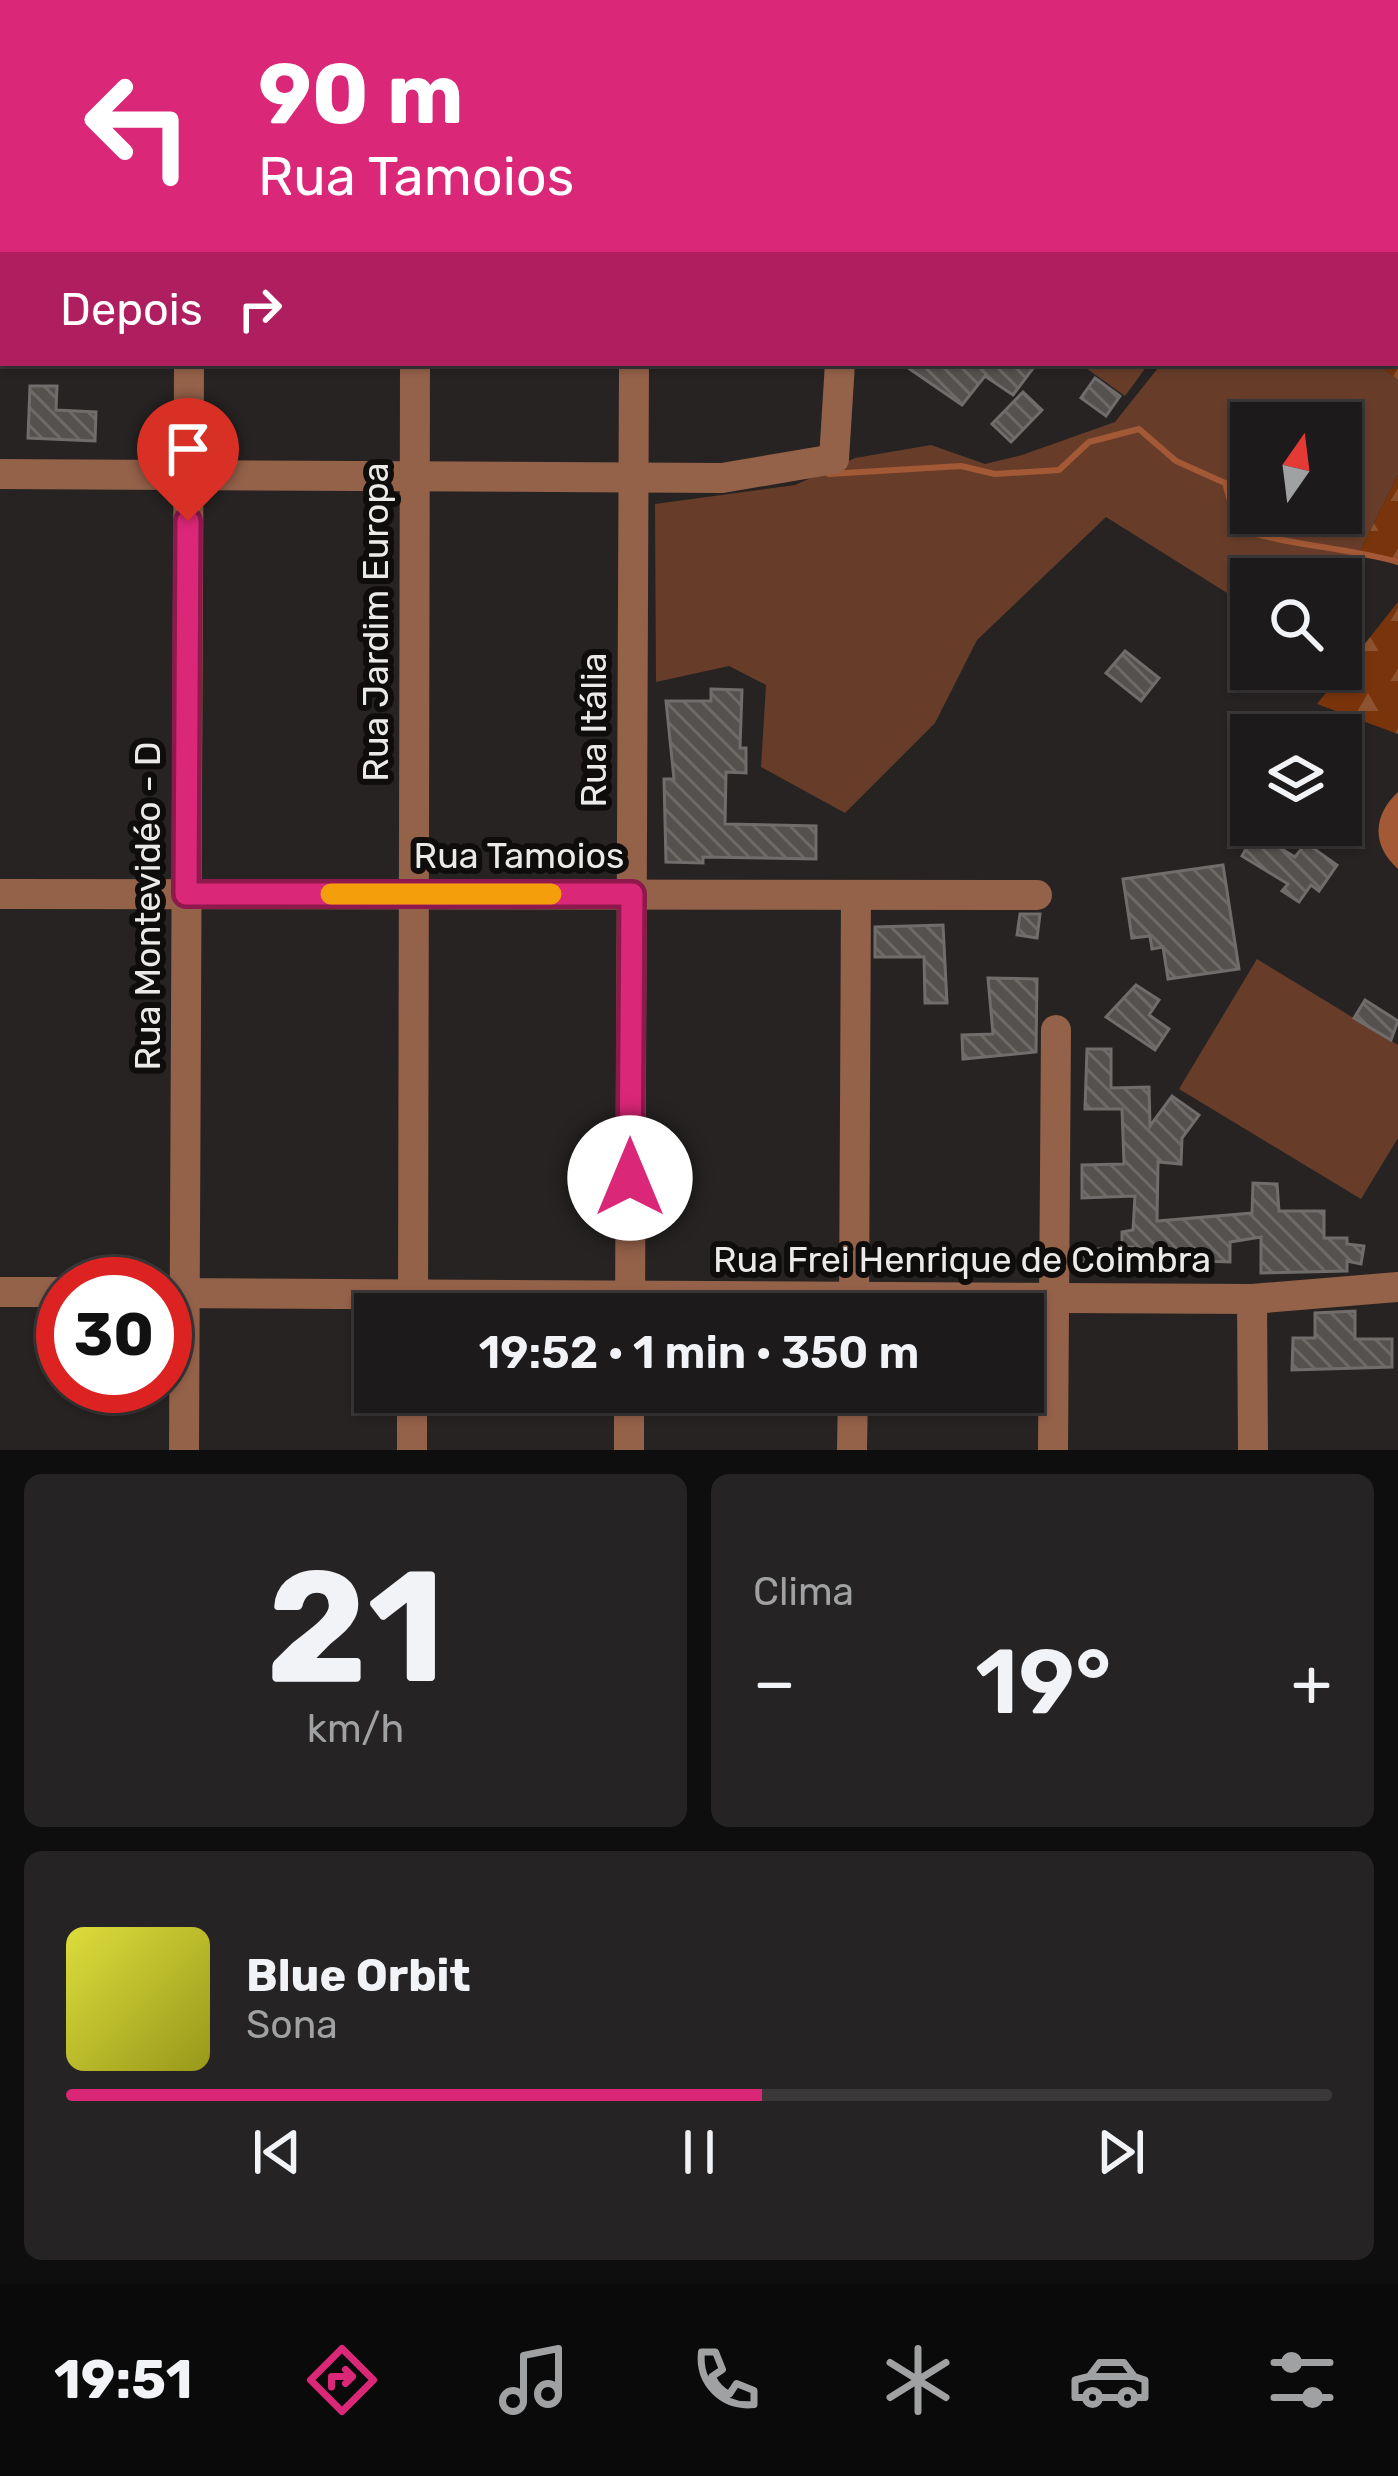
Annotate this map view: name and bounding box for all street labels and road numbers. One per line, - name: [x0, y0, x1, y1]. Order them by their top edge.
- street label: Rua Jardim Europa: [354, 462, 397, 782]
- street label: Rua Itália: [572, 652, 615, 808]
- street label: Rua Montevidéo - D: [126, 741, 169, 1071]
- street label: Rua Tamoios: [414, 834, 624, 877]
- street label: Rua Frei Henrique de Coimbra: [713, 1238, 1211, 1281]

